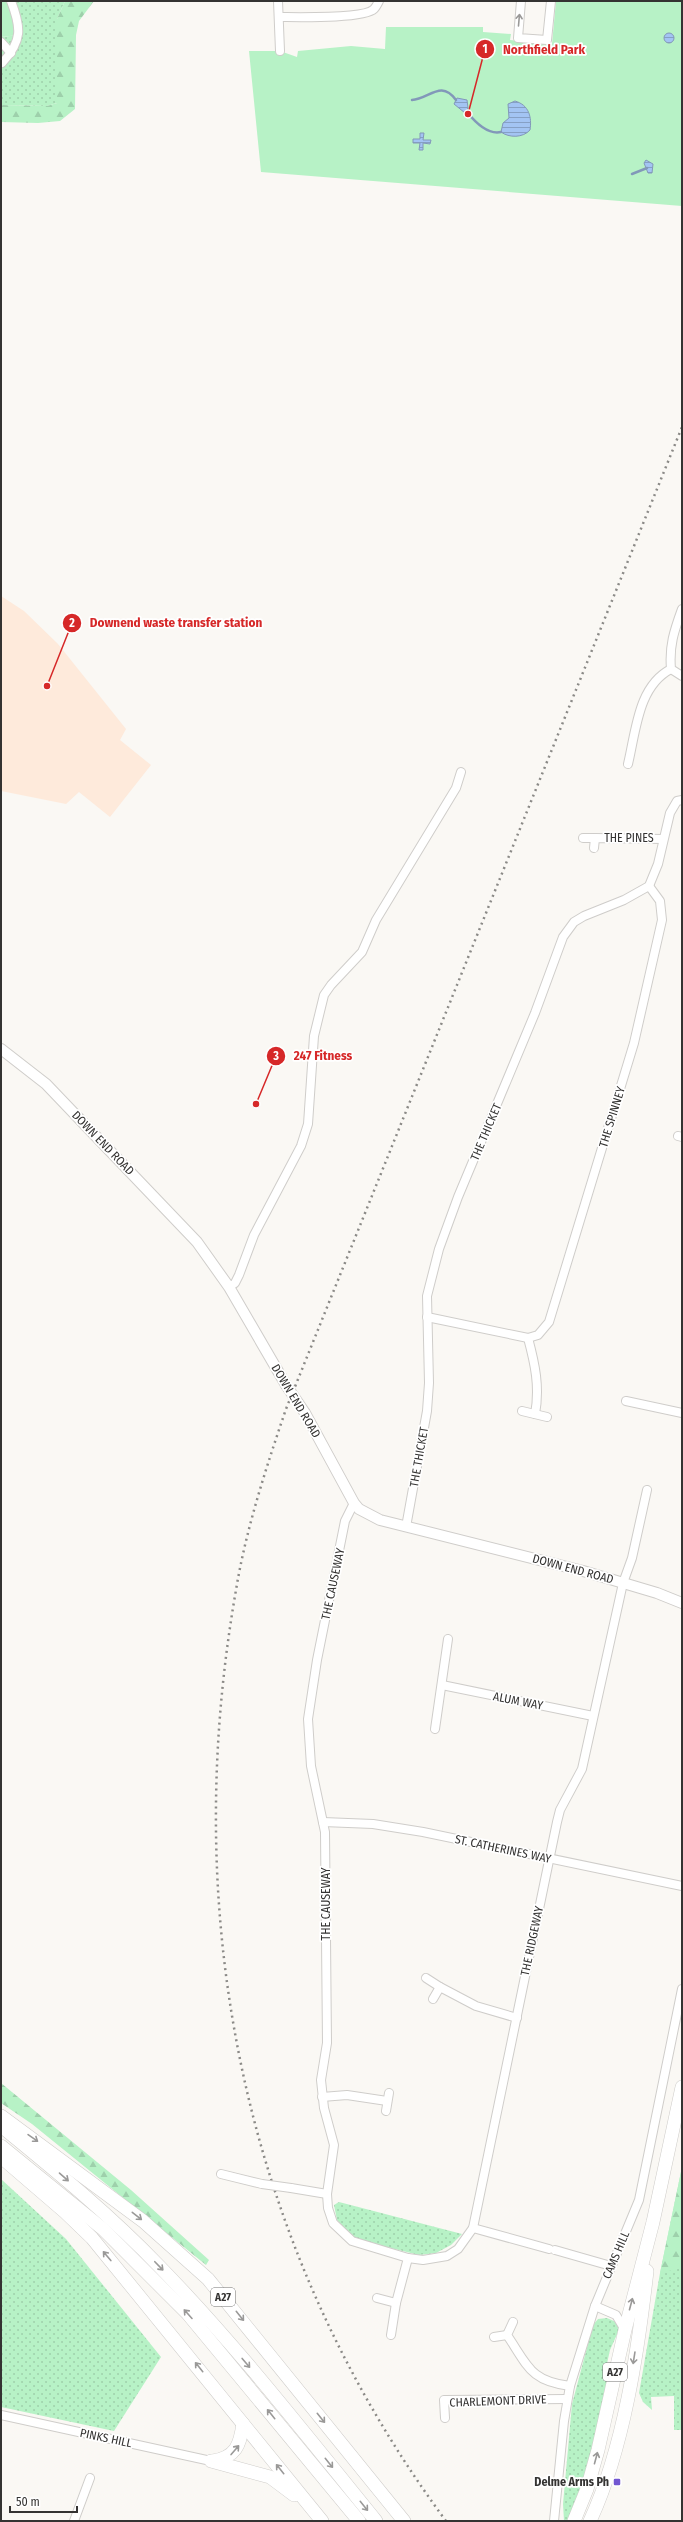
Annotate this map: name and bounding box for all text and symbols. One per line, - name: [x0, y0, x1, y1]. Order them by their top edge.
- one-way arrow: [516, 14, 523, 27]
- callout: Northfield Park: [475, 37, 593, 62]
- text: 1: [482, 42, 488, 56]
- text: Northfield Park: [503, 42, 585, 57]
- callout: Downend waste transfer station: [62, 610, 270, 635]
- text: Downend waste transfer station: [90, 615, 262, 630]
- text: 2: [68, 616, 75, 630]
- street label: THE PINES: [604, 831, 654, 845]
- callout: 247 Fitness: [266, 1043, 360, 1068]
- text: 247 Fitness: [293, 1048, 353, 1063]
- text: 3: [272, 1049, 279, 1063]
- street label: THE SPINNEY: [596, 1085, 628, 1149]
- street label: THE THICKET: [468, 1101, 505, 1163]
- street label: DOWN END ROAD: [69, 1108, 137, 1178]
- street label: DOWN END ROAD: [269, 1362, 324, 1440]
- street label: THE THICKET: [407, 1425, 431, 1488]
- street label: THE CAUSEWAY: [319, 1547, 347, 1621]
- street label: DOWN END ROAD: [531, 1551, 615, 1587]
- street label: ALUM WAY: [492, 1689, 544, 1713]
- street label: ST. CATHERINES WAY: [454, 1832, 552, 1866]
- street label: THE CAUSEWAY: [319, 1868, 333, 1940]
- street label: THE RIDGEWAY: [518, 1905, 546, 1977]
- one-way arrow: [27, 2134, 38, 2142]
- one-way arrow: [58, 2173, 69, 2182]
- one-way arrow: [131, 2212, 142, 2220]
- street label: CAMS HILL: [600, 2228, 633, 2281]
- one-way arrow: [103, 2251, 112, 2261]
- one-way arrow: [154, 2261, 164, 2271]
- road number: A27: [211, 2288, 235, 2306]
- one-way arrow: [628, 2298, 636, 2311]
- one-way arrow: [183, 2309, 193, 2319]
- one-way arrow: [235, 2311, 244, 2322]
- one-way arrow: [630, 2351, 638, 2364]
- one-way arrow: [241, 2357, 250, 2368]
- one-way arrow: [194, 2362, 203, 2373]
- road number: A27: [603, 2363, 627, 2381]
- street label: CHARLEMONT DRIVE: [449, 2392, 547, 2410]
- one-way arrow: [267, 2408, 276, 2419]
- one-way arrow: [317, 2412, 325, 2423]
- street label: PINKS HILL: [79, 2426, 134, 2450]
- one-way arrow: [231, 2445, 240, 2455]
- one-way arrow: [593, 2452, 600, 2465]
- one-way arrow: [324, 2457, 333, 2468]
- one-way arrow: [275, 2463, 284, 2474]
- place label: Delme Arms Ph: [534, 2475, 609, 2489]
- marker: Delme Arms Ph: [612, 2477, 622, 2487]
- scale bar: [10, 2488, 77, 2514]
- text: 50 m: [16, 2495, 40, 2509]
- one-way arrow: [359, 2500, 368, 2511]

